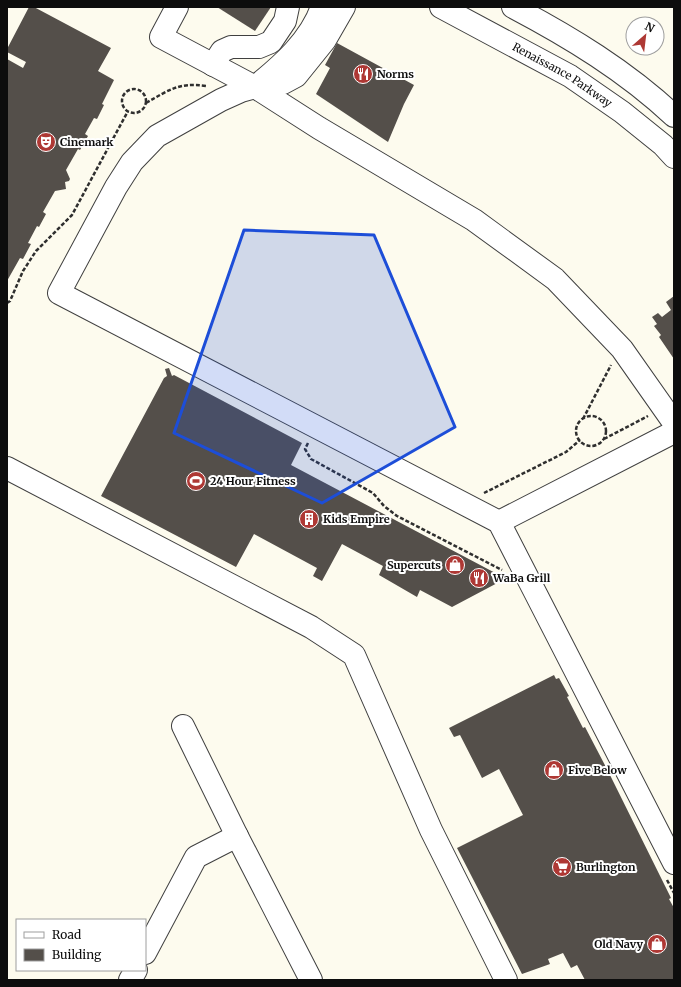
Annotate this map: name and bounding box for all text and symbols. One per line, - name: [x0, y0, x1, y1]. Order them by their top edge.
- north arrow: [625, 16, 665, 56]
- text: N: [643, 19, 657, 36]
- street label: Renaissance Parkway: [510, 39, 615, 110]
- restaurant icon: Norms: [352, 63, 374, 85]
- place label: Norms: [377, 67, 414, 81]
- theatre icon: Cinemark: [35, 131, 57, 153]
- place label: Cinemark: [60, 135, 114, 149]
- sports icon: 24 Hour Fitness: [185, 470, 207, 492]
- place label: 24 Hour Fitness: [210, 474, 296, 488]
- building icon: Kids Empire: [298, 508, 320, 530]
- place label: Kids Empire: [323, 512, 390, 526]
- shop icon: Supercuts: [444, 554, 466, 576]
- place label: Supercuts: [387, 558, 441, 572]
- restaurant icon: WaBa Grill: [468, 567, 490, 589]
- place label: WaBa Grill: [492, 571, 551, 585]
- shop icon: Five Below: [543, 759, 565, 781]
- place label: Five Below: [568, 763, 627, 777]
- supermarket icon: Burlington: [551, 856, 573, 878]
- place label: Burlington: [576, 860, 636, 874]
- legend: [16, 919, 146, 971]
- text: Road: [52, 927, 81, 942]
- shop icon: Old Navy: [646, 933, 668, 955]
- place label: Old Navy: [594, 937, 643, 951]
- text: Building: [52, 947, 102, 962]

